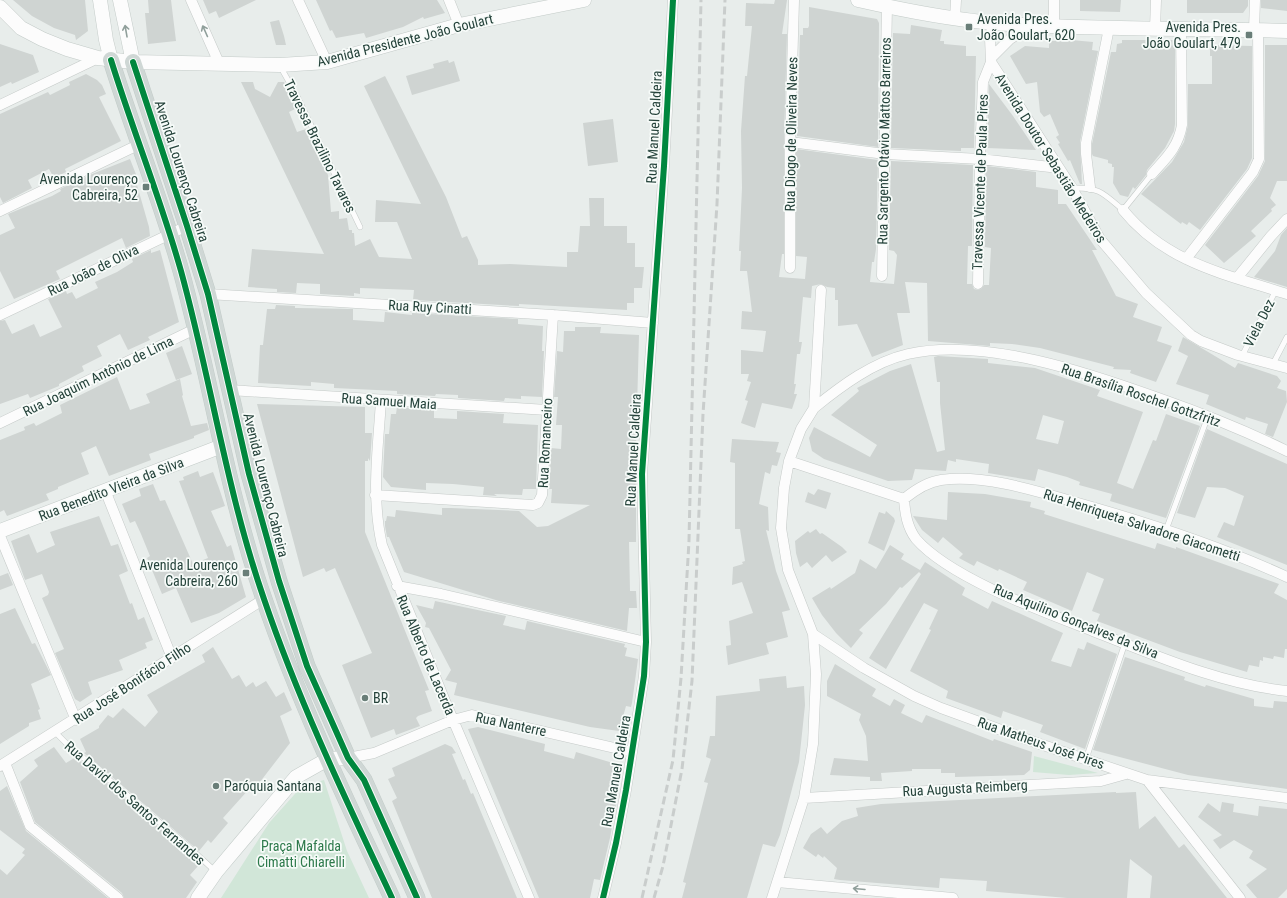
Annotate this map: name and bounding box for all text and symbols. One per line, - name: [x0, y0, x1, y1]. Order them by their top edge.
- street label: Avenida Presidente João Goulart: [315, 10, 495, 70]
- place label: Avenida Pres. João Goulart, 620: [977, 11, 1075, 43]
- place label: Avenida Pres. João Goulart, 479: [1143, 19, 1241, 51]
- marker: Avenida Pres. João Goulart, 620: [964, 22, 974, 32]
- one-way arrow: [121, 25, 129, 38]
- one-way arrow: [201, 26, 208, 38]
- marker: Avenida Pres. João Goulart, 479: [1244, 30, 1254, 40]
- street label: Rua Sargento Otávio Mattos Barreiros: [874, 37, 894, 245]
- street label: Rua Diogo de Oliveira Neves: [782, 57, 800, 211]
- street label: Rua Manuel Caldeira: [643, 70, 665, 184]
- street label: Avenida Doutor Sebastião Medeiros: [992, 70, 1110, 246]
- street label: Travessa Brazilino Tavares: [281, 77, 359, 215]
- street label: Travessa Vicente de Paula Pires: [969, 94, 991, 270]
- street label: Avenida Lourenço Cabreira: [152, 98, 212, 244]
- place label: Avenida Lourenço Cabreira, 52: [40, 171, 138, 203]
- marker: Avenida Lourenço Cabreira, 52: [141, 182, 151, 192]
- street label: Rua João de Oliva: [45, 241, 141, 299]
- street label: Viela Dez: [1240, 296, 1278, 350]
- street label: Rua Ruy Cinatti: [388, 297, 472, 317]
- street label: Rua Joaquim Antônio de Lima: [20, 333, 176, 419]
- street label: Rua Brasília Roschel Gottzfritz: [1059, 360, 1223, 430]
- street label: Rua Samuel Maia: [341, 390, 437, 412]
- street label: Rua Manuel Caldeira: [622, 393, 644, 507]
- street label: Rua Romanceiro: [535, 398, 555, 488]
- street label: Avenida Lourenço Cabreira: [240, 411, 292, 559]
- street label: Rua Benedito Vieira da Silva: [36, 454, 186, 524]
- street label: Rua Henriqueta Salvadore Giacometti: [1042, 486, 1242, 564]
- place label: Avenida Lourenço Cabreira, 260: [140, 557, 238, 589]
- marker: Avenida Lourenço Cabreira, 260: [241, 568, 251, 578]
- street label: Rua Aquilino Gonçalves da Silva: [991, 581, 1161, 661]
- street label: Rua Alberto de Lacerda: [394, 593, 458, 717]
- street label: Rua José Bonifácio Filho: [70, 639, 194, 727]
- place label: BR: [373, 690, 389, 706]
- marker: BR: [360, 693, 370, 703]
- street label: Rua Nanterre: [474, 709, 548, 739]
- street label: Rua Manuel Caldeira: [598, 714, 634, 828]
- street label: Rua Matheus José Pires: [975, 714, 1107, 772]
- street label: Rua David dos Santos Fernandes: [62, 738, 208, 868]
- street label: Rua Augusta Reimberg: [902, 777, 1028, 799]
- place label: Paróquia Santana: [224, 778, 322, 794]
- marker: Paróquia Santana: [211, 781, 221, 791]
- park label: Praça Mafalda Cimatti Chiarelli: [257, 838, 345, 870]
- one-way arrow: [853, 886, 866, 893]

